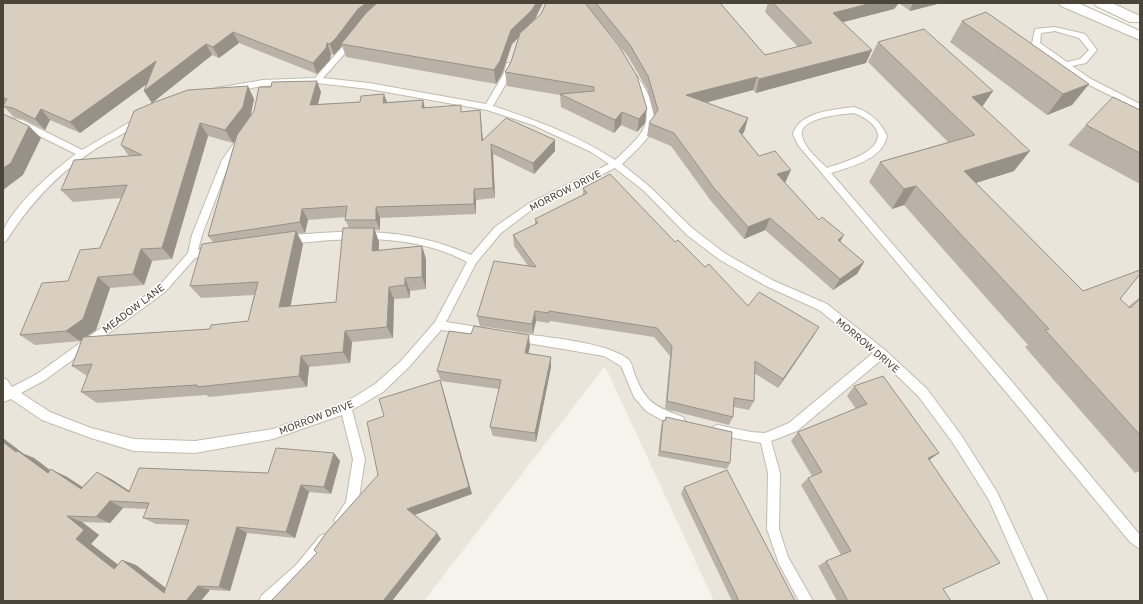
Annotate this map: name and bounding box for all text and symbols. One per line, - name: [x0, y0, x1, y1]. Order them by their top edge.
- street label: MORROW DRIVE: [527, 167, 603, 213]
- street label: MEADOW LANE: [100, 281, 166, 335]
- street label: MORROW DRIVE: [834, 315, 902, 375]
- street label: MORROW DRIVE: [277, 397, 355, 437]

